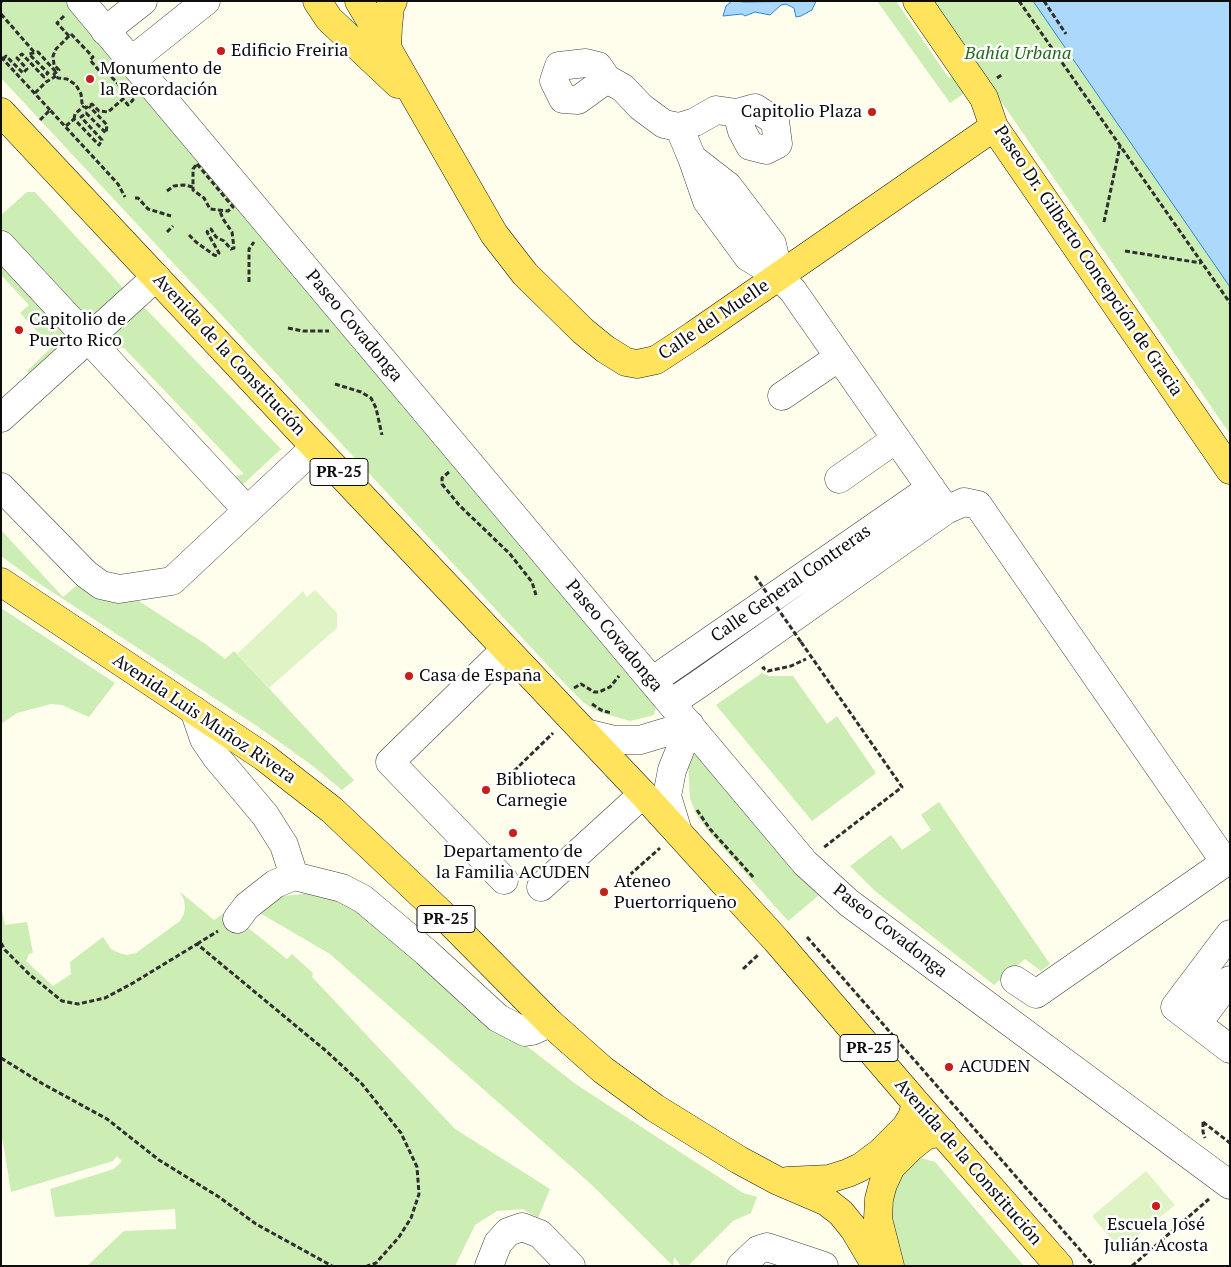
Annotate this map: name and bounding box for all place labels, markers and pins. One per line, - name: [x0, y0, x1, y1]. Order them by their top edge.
- place label: Edificio Freiria: [231, 40, 348, 62]
- marker: Edificio Freiria: [215, 45, 227, 57]
- place label: Monumento de la Recordación: [100, 58, 222, 100]
- marker: Monumento de la Recordación: [84, 73, 96, 85]
- place label: Capitolio Plaza: [741, 101, 862, 123]
- marker: Capitolio Plaza: [866, 106, 878, 118]
- place label: Capitolio de Puerto Rico: [29, 309, 126, 352]
- marker: Capitolio de Puerto Rico: [13, 324, 25, 336]
- place label: Casa de España: [419, 665, 542, 687]
- marker: Casa de España: [403, 670, 415, 682]
- place label: Biblioteca Carnegie: [496, 769, 576, 812]
- marker: Biblioteca Carnegie: [480, 784, 492, 796]
- marker: Departamento de la Familia ACUDEN: [507, 827, 519, 839]
- place label: Departamento de la Familia ACUDEN: [436, 841, 590, 884]
- place label: Ateneo Puertorriqueño: [614, 871, 737, 914]
- marker: Ateneo Puertorriqueño: [598, 886, 610, 898]
- place label: ACUDEN: [959, 1056, 1030, 1078]
- marker: ACUDEN: [943, 1061, 955, 1073]
- marker: Escuela José Julián Acosta: [1150, 1200, 1162, 1212]
- place label: Escuela José Julián Acosta: [1104, 1214, 1208, 1256]

